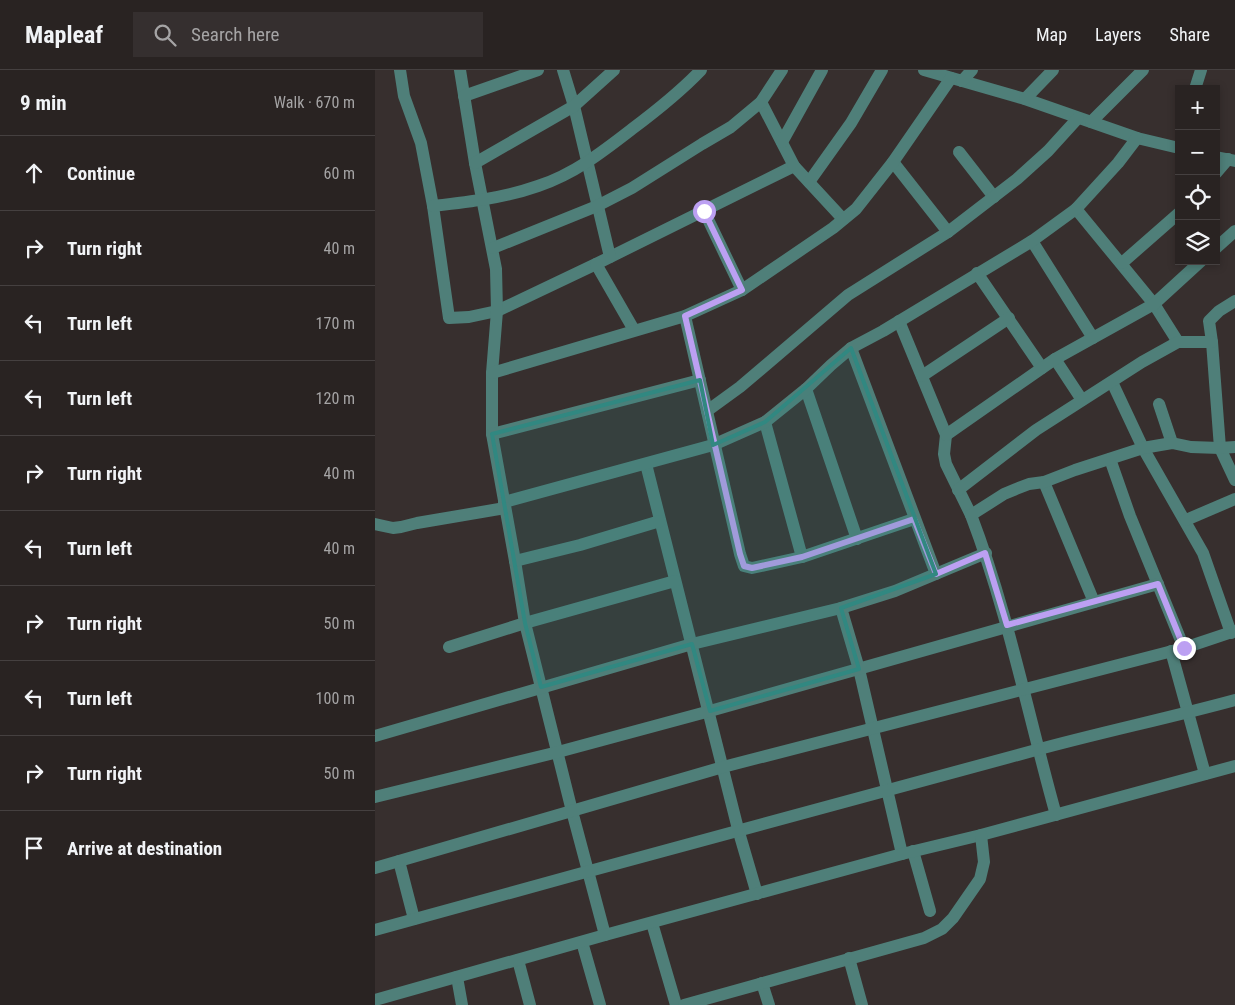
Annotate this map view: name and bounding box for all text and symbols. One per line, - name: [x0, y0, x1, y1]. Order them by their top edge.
- search box: [133, 12, 483, 57]
- text: Mapleaf: [25, 21, 103, 49]
- icon: search: [151, 21, 179, 49]
- text: Search here: [191, 23, 279, 46]
- text: Map: [1036, 24, 1067, 45]
- text: Layers: [1095, 24, 1142, 45]
- text: Share: [1170, 24, 1210, 45]
- map controls: [1175, 85, 1220, 265]
- button: +: [1175, 85, 1220, 130]
- text: 9 min: [20, 91, 67, 115]
- text: Walk · 670 m: [274, 93, 355, 112]
- button: −: [1175, 130, 1220, 175]
- icon: ahead: [20, 159, 48, 187]
- text: Continue: [67, 162, 135, 185]
- text: 60 m: [323, 164, 355, 183]
- button: locate: [1175, 175, 1220, 220]
- route start: [693, 200, 716, 223]
- button: layers: [1175, 220, 1220, 265]
- icon: right: [20, 234, 48, 262]
- text: Turn right: [67, 237, 142, 260]
- text: 40 m: [323, 239, 355, 258]
- icon: left: [20, 309, 48, 337]
- text: Turn left: [67, 312, 132, 335]
- text: 170 m: [316, 314, 355, 333]
- icon: left: [20, 384, 48, 412]
- text: Turn left: [67, 387, 132, 410]
- text: 120 m: [316, 389, 355, 408]
- icon: right: [20, 459, 48, 487]
- text: Turn right: [67, 462, 142, 485]
- text: 40 m: [323, 464, 355, 483]
- icon: left: [20, 534, 48, 562]
- text: Turn left: [67, 537, 132, 560]
- text: 40 m: [323, 539, 355, 558]
- icon: right: [20, 609, 48, 637]
- text: Turn right: [67, 612, 142, 635]
- text: 50 m: [323, 614, 355, 633]
- route end: [1173, 637, 1196, 660]
- icon: left: [20, 684, 48, 712]
- text: Turn left: [67, 687, 132, 710]
- text: 100 m: [316, 689, 355, 708]
- icon: right: [20, 759, 48, 787]
- text: Turn right: [67, 762, 142, 785]
- text: 50 m: [323, 764, 355, 783]
- icon: arrive: [20, 834, 48, 862]
- text: Arrive at destination: [67, 837, 222, 860]

